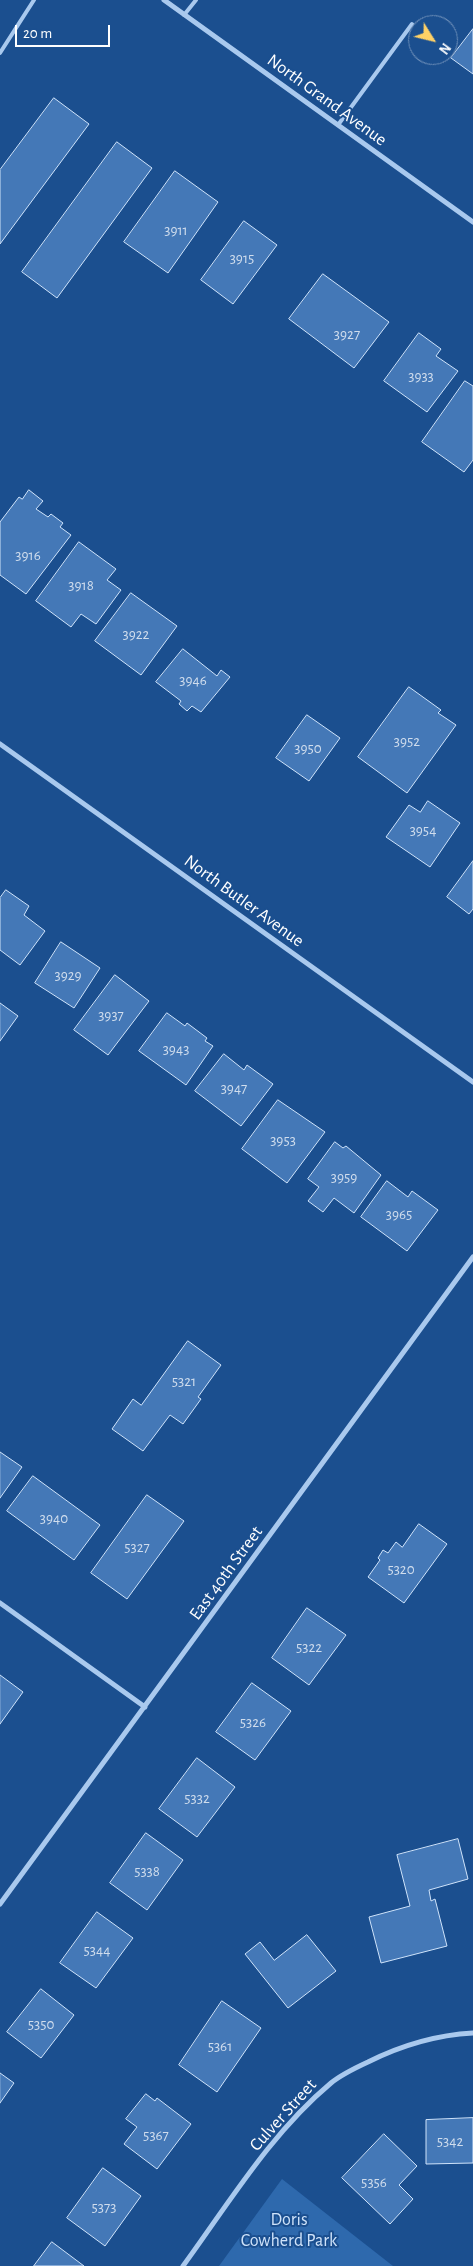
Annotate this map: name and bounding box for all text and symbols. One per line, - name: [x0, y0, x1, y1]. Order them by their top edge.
- scale bar: [18, 15, 112, 47]
- north arrow: [408, 15, 458, 65]
- text: 20 m: [23, 26, 52, 41]
- text: N: [436, 40, 453, 56]
- street label: North Grand Avenue: [263, 49, 391, 151]
- house number: 3911: [164, 221, 188, 239]
- house number: 3915: [230, 249, 254, 267]
- house number: 3927: [334, 325, 360, 343]
- house number: 3933: [408, 367, 434, 385]
- house number: 3916: [15, 546, 41, 564]
- house number: 3918: [68, 576, 94, 594]
- house number: 3922: [123, 625, 149, 643]
- house number: 3946: [179, 671, 207, 689]
- house number: 3952: [394, 732, 420, 750]
- house number: 3950: [294, 739, 322, 757]
- house number: 3954: [410, 821, 436, 839]
- street label: North Butler Avenue: [180, 850, 308, 952]
- house number: 3929: [54, 966, 82, 984]
- house number: 3937: [98, 1006, 124, 1024]
- house number: 3943: [163, 1040, 189, 1058]
- house number: 3947: [221, 1079, 247, 1097]
- house number: 3953: [270, 1131, 296, 1149]
- house number: 3959: [331, 1168, 357, 1186]
- house number: 3965: [386, 1205, 412, 1223]
- house number: 5321: [172, 1372, 196, 1390]
- house number: 3940: [40, 1509, 68, 1527]
- street label: East 40th Street: [185, 1522, 267, 1624]
- house number: 5327: [124, 1538, 150, 1556]
- house number: 5320: [387, 1560, 415, 1578]
- house number: 5322: [296, 1638, 322, 1656]
- house number: 5326: [240, 1713, 266, 1731]
- house number: 5332: [184, 1789, 210, 1807]
- house number: 5338: [134, 1862, 160, 1880]
- house number: 5344: [84, 1941, 110, 1959]
- house number: 5350: [28, 2015, 54, 2033]
- house number: 5361: [208, 2037, 232, 2055]
- street label: Culver Street: [245, 2074, 321, 2156]
- house number: 5367: [143, 2126, 169, 2144]
- house number: 5342: [437, 2132, 463, 2150]
- house number: 5356: [361, 2173, 387, 2191]
- house number: 5373: [92, 2198, 116, 2216]
- park label: Doris Cowherd Park: [241, 2209, 337, 2252]

